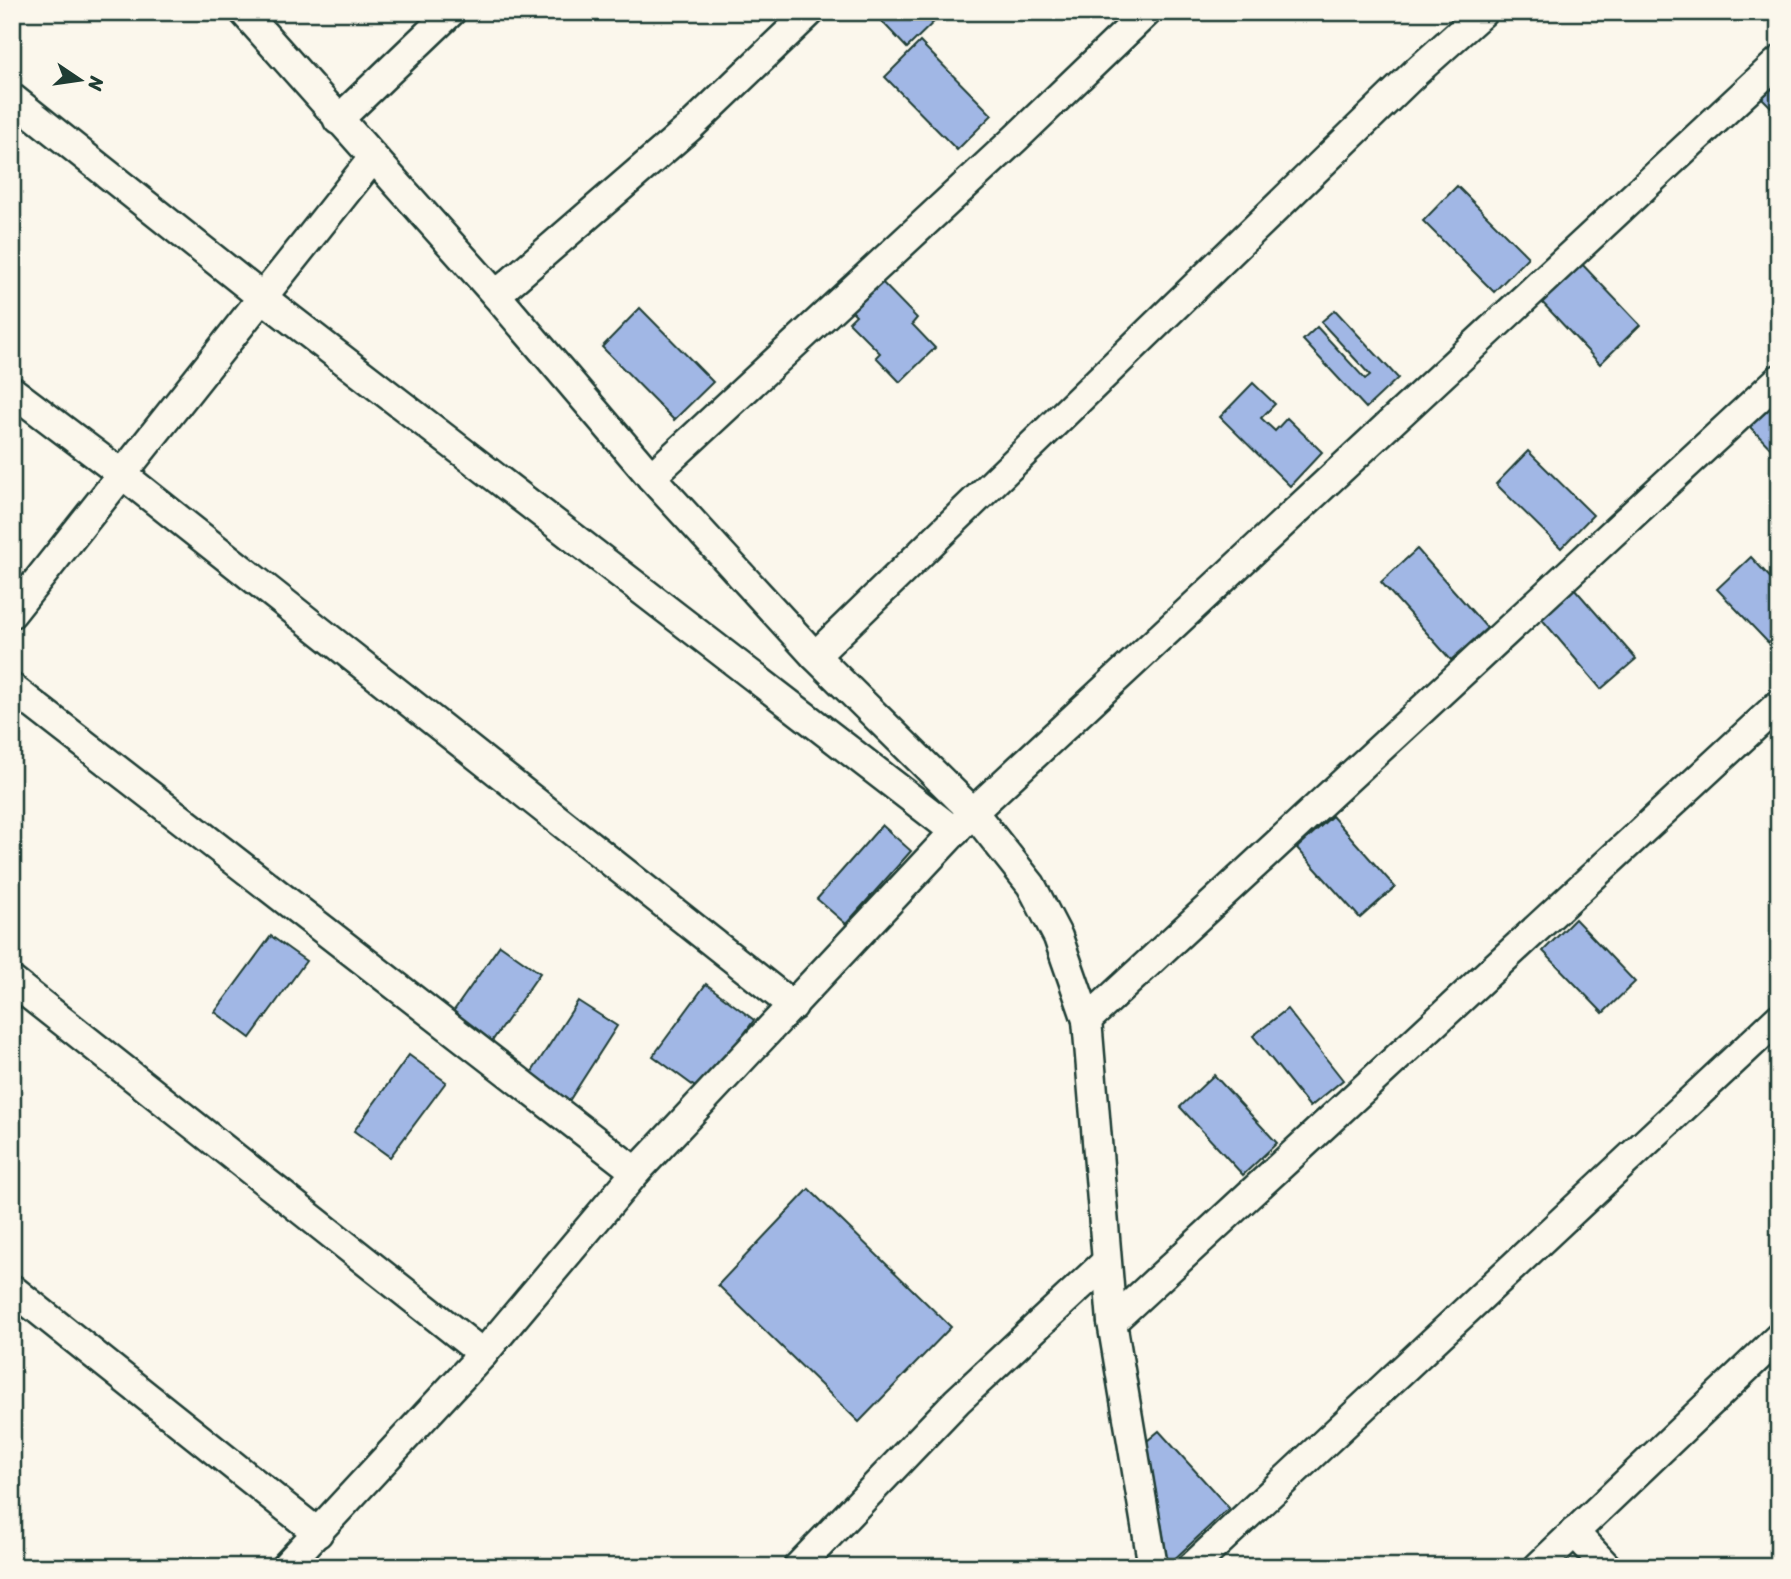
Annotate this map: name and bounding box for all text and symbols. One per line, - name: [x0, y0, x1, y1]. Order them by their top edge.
- north arrow: [46, 46, 116, 116]
- text: N: [78, 73, 114, 95]

